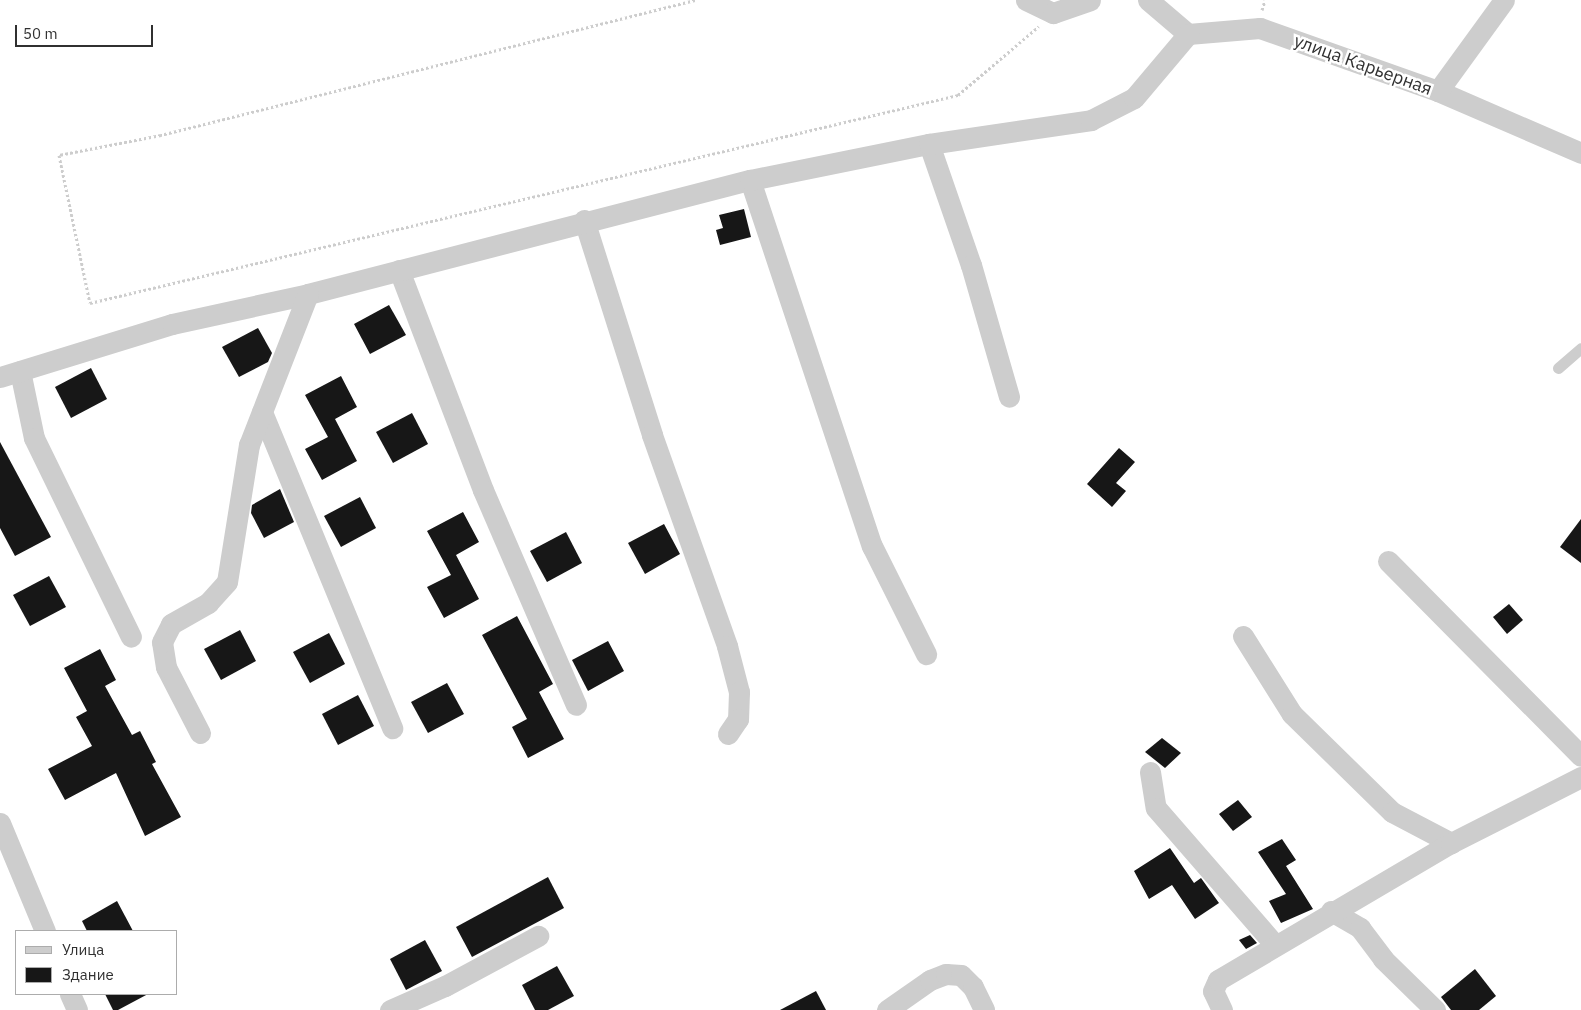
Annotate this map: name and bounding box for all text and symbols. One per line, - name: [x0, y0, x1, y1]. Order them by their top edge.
- scale bar: [18, 15, 155, 47]
- text: 50 m: [23, 24, 58, 43]
- street label: улица Карьерная: [1291, 30, 1435, 100]
- legend: [15, 930, 178, 995]
- text: Улица: [62, 940, 104, 959]
- text: Здание: [62, 965, 114, 984]

